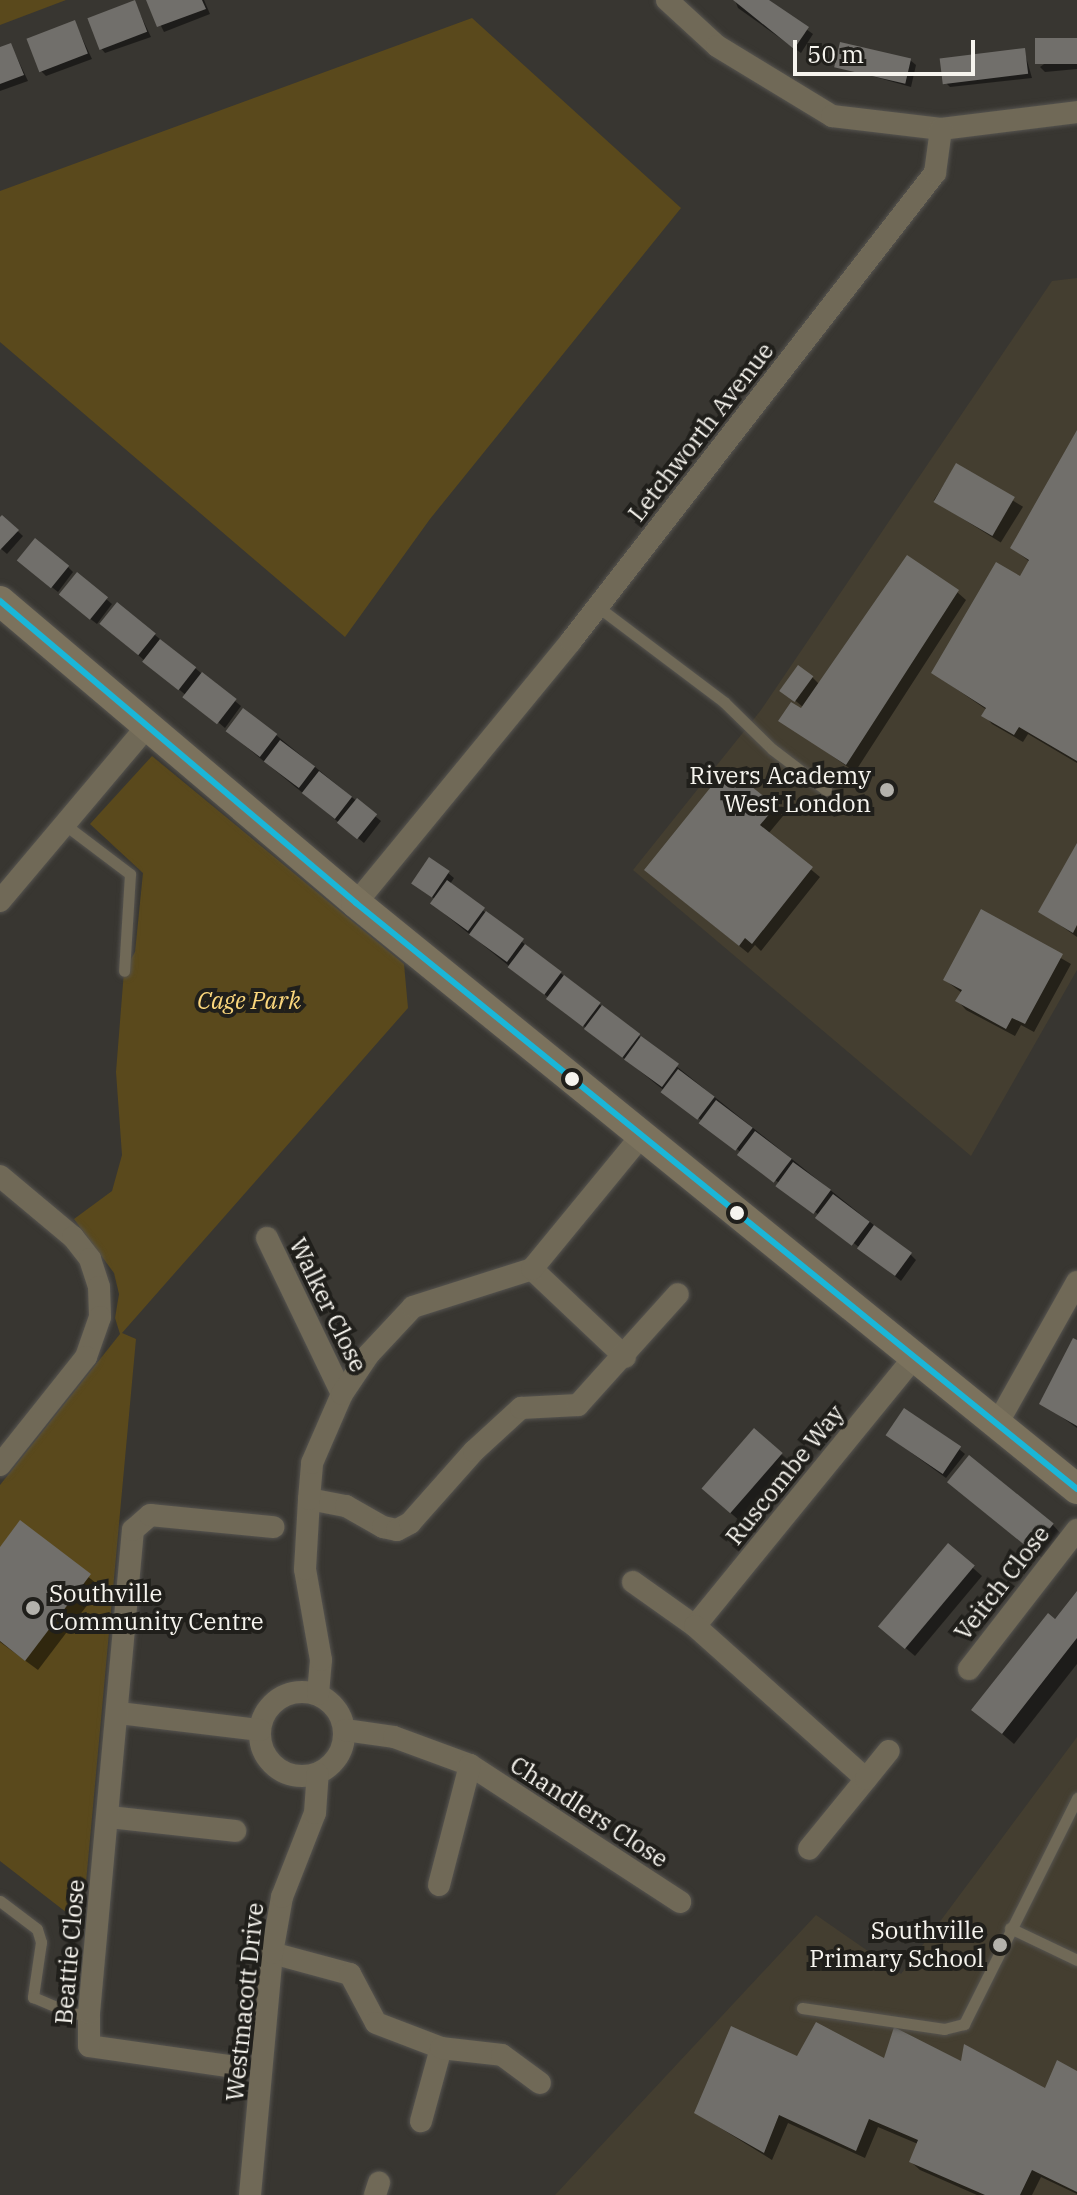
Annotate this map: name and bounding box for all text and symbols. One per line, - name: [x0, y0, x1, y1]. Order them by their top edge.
- scale bar: [797, 24, 979, 74]
- text: 50 m: [807, 38, 864, 70]
- street label: Letchworth Avenue: [622, 337, 780, 527]
- place label: Rivers Academy West London: [689, 762, 871, 818]
- marker: Rivers Academy West London: [878, 781, 896, 799]
- park label: Cage Park: [197, 987, 301, 1015]
- unlabelled marker: [564, 1071, 580, 1087]
- unlabelled marker: [729, 1205, 745, 1221]
- street label: Walker Close: [283, 1233, 373, 1377]
- street label: Ruscombe Way: [720, 1399, 850, 1551]
- street label: Veitch Close: [948, 1520, 1056, 1646]
- place label: Southville Community Centre: [49, 1580, 264, 1636]
- marker: Southville Community Centre: [24, 1599, 42, 1617]
- street label: Chandlers Close: [505, 1750, 673, 1874]
- street label: Beattie Close: [49, 1878, 91, 2026]
- street label: Westmacott Drive: [220, 1901, 270, 2103]
- place label: Southville Primary School: [809, 1917, 984, 1973]
- marker: Southville Primary School: [991, 1936, 1009, 1954]

